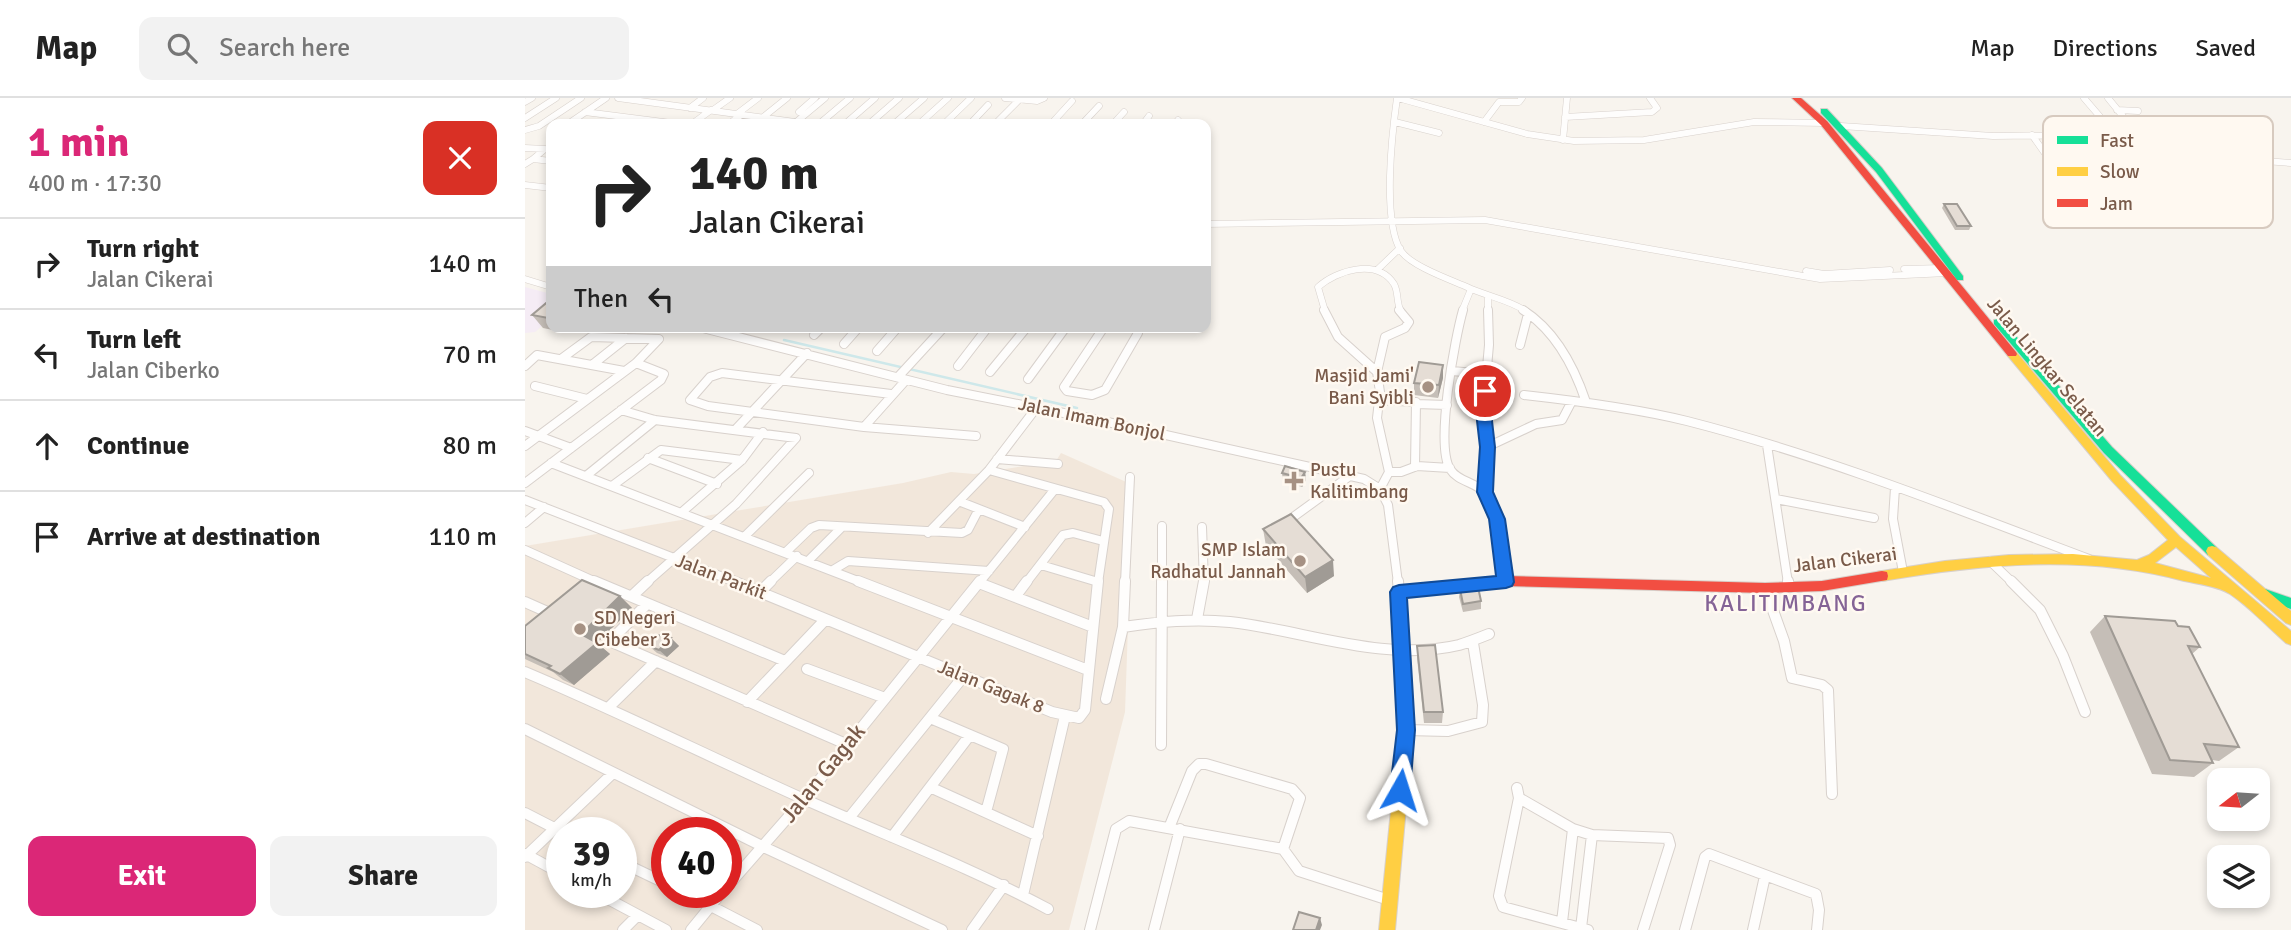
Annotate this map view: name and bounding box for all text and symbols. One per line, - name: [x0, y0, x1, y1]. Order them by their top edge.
- search box: [139, 17, 629, 80]
- text: Map: [35, 28, 97, 69]
- icon: search: [163, 29, 201, 67]
- text: Search here: [219, 32, 350, 64]
- text: Map: [1970, 33, 2015, 63]
- text: Directions: [2053, 33, 2158, 63]
- text: Saved: [2196, 33, 2256, 63]
- legend: [2043, 116, 2273, 228]
- text: 1 min: [28, 117, 129, 168]
- button: close: [423, 121, 497, 195]
- text: Fast: [2100, 129, 2134, 153]
- text: 140 m: [689, 143, 819, 203]
- icon: right: [574, 147, 665, 238]
- text: Slow: [2100, 160, 2140, 184]
- text: 400 m · 17:30: [28, 169, 162, 198]
- text: Jam: [2100, 192, 2133, 216]
- text: Jalan Cikerai: [689, 203, 865, 242]
- text: Turn right: [87, 233, 199, 265]
- icon: right: [28, 245, 66, 283]
- text: 140 m: [428, 248, 497, 280]
- text: Jalan Cikerai: [87, 265, 213, 294]
- icon: left: [642, 280, 680, 318]
- text: Then: [574, 283, 628, 315]
- street label: Jalan Lingkar Selatan: [1982, 292, 2112, 442]
- text: Turn left: [87, 324, 181, 356]
- icon: left: [28, 336, 66, 374]
- text: 70 m: [442, 339, 497, 371]
- text: Jalan Ciberko: [87, 356, 220, 385]
- pin: [1455, 361, 1515, 421]
- place label: Masjid Jami' Bani Syibli: [1314, 364, 1414, 410]
- icon: arrive: [1466, 372, 1504, 410]
- marker: Masjid Jami' Bani Syibli: [1420, 379, 1436, 395]
- street label: Jalan Imam Bonjol: [1016, 392, 1168, 446]
- icon: ahead: [28, 427, 66, 465]
- text: Continue: [87, 430, 189, 462]
- text: 80 m: [442, 430, 497, 462]
- place label: Pustu Kalitimbang: [1310, 458, 1409, 504]
- marker: Pustu Kalitimbang: [1284, 471, 1304, 491]
- icon: arrive: [28, 518, 66, 556]
- text: Arrive at destination: [87, 521, 320, 553]
- text: 110 m: [428, 521, 497, 553]
- place label: SMP Islam Radhatul Jannah: [1150, 538, 1286, 584]
- street label: Jalan Cikerai: [1792, 542, 1898, 578]
- street label: Jalan Parkit: [672, 549, 770, 605]
- marker: SMP Islam Radhatul Jannah: [1292, 553, 1308, 569]
- district label: KALITIMBANG: [1704, 589, 1868, 618]
- place label: SD Negeri Cibeber 3: [594, 606, 675, 652]
- marker: SD Negeri Cibeber 3: [572, 621, 588, 637]
- street label: Jalan Gagak 8: [934, 655, 1048, 719]
- street label: Jalan Gagak: [774, 717, 872, 828]
- position arrow: [1363, 753, 1437, 827]
- north arrow: [2207, 768, 2270, 831]
- map controls: [2207, 768, 2270, 908]
- speed limit sign: 40: [651, 817, 742, 908]
- text: 39: [573, 832, 610, 875]
- button: Exit: [28, 836, 256, 916]
- button: Share: [270, 836, 497, 916]
- button: layers: [2207, 845, 2270, 908]
- text: km/h: [571, 869, 612, 891]

